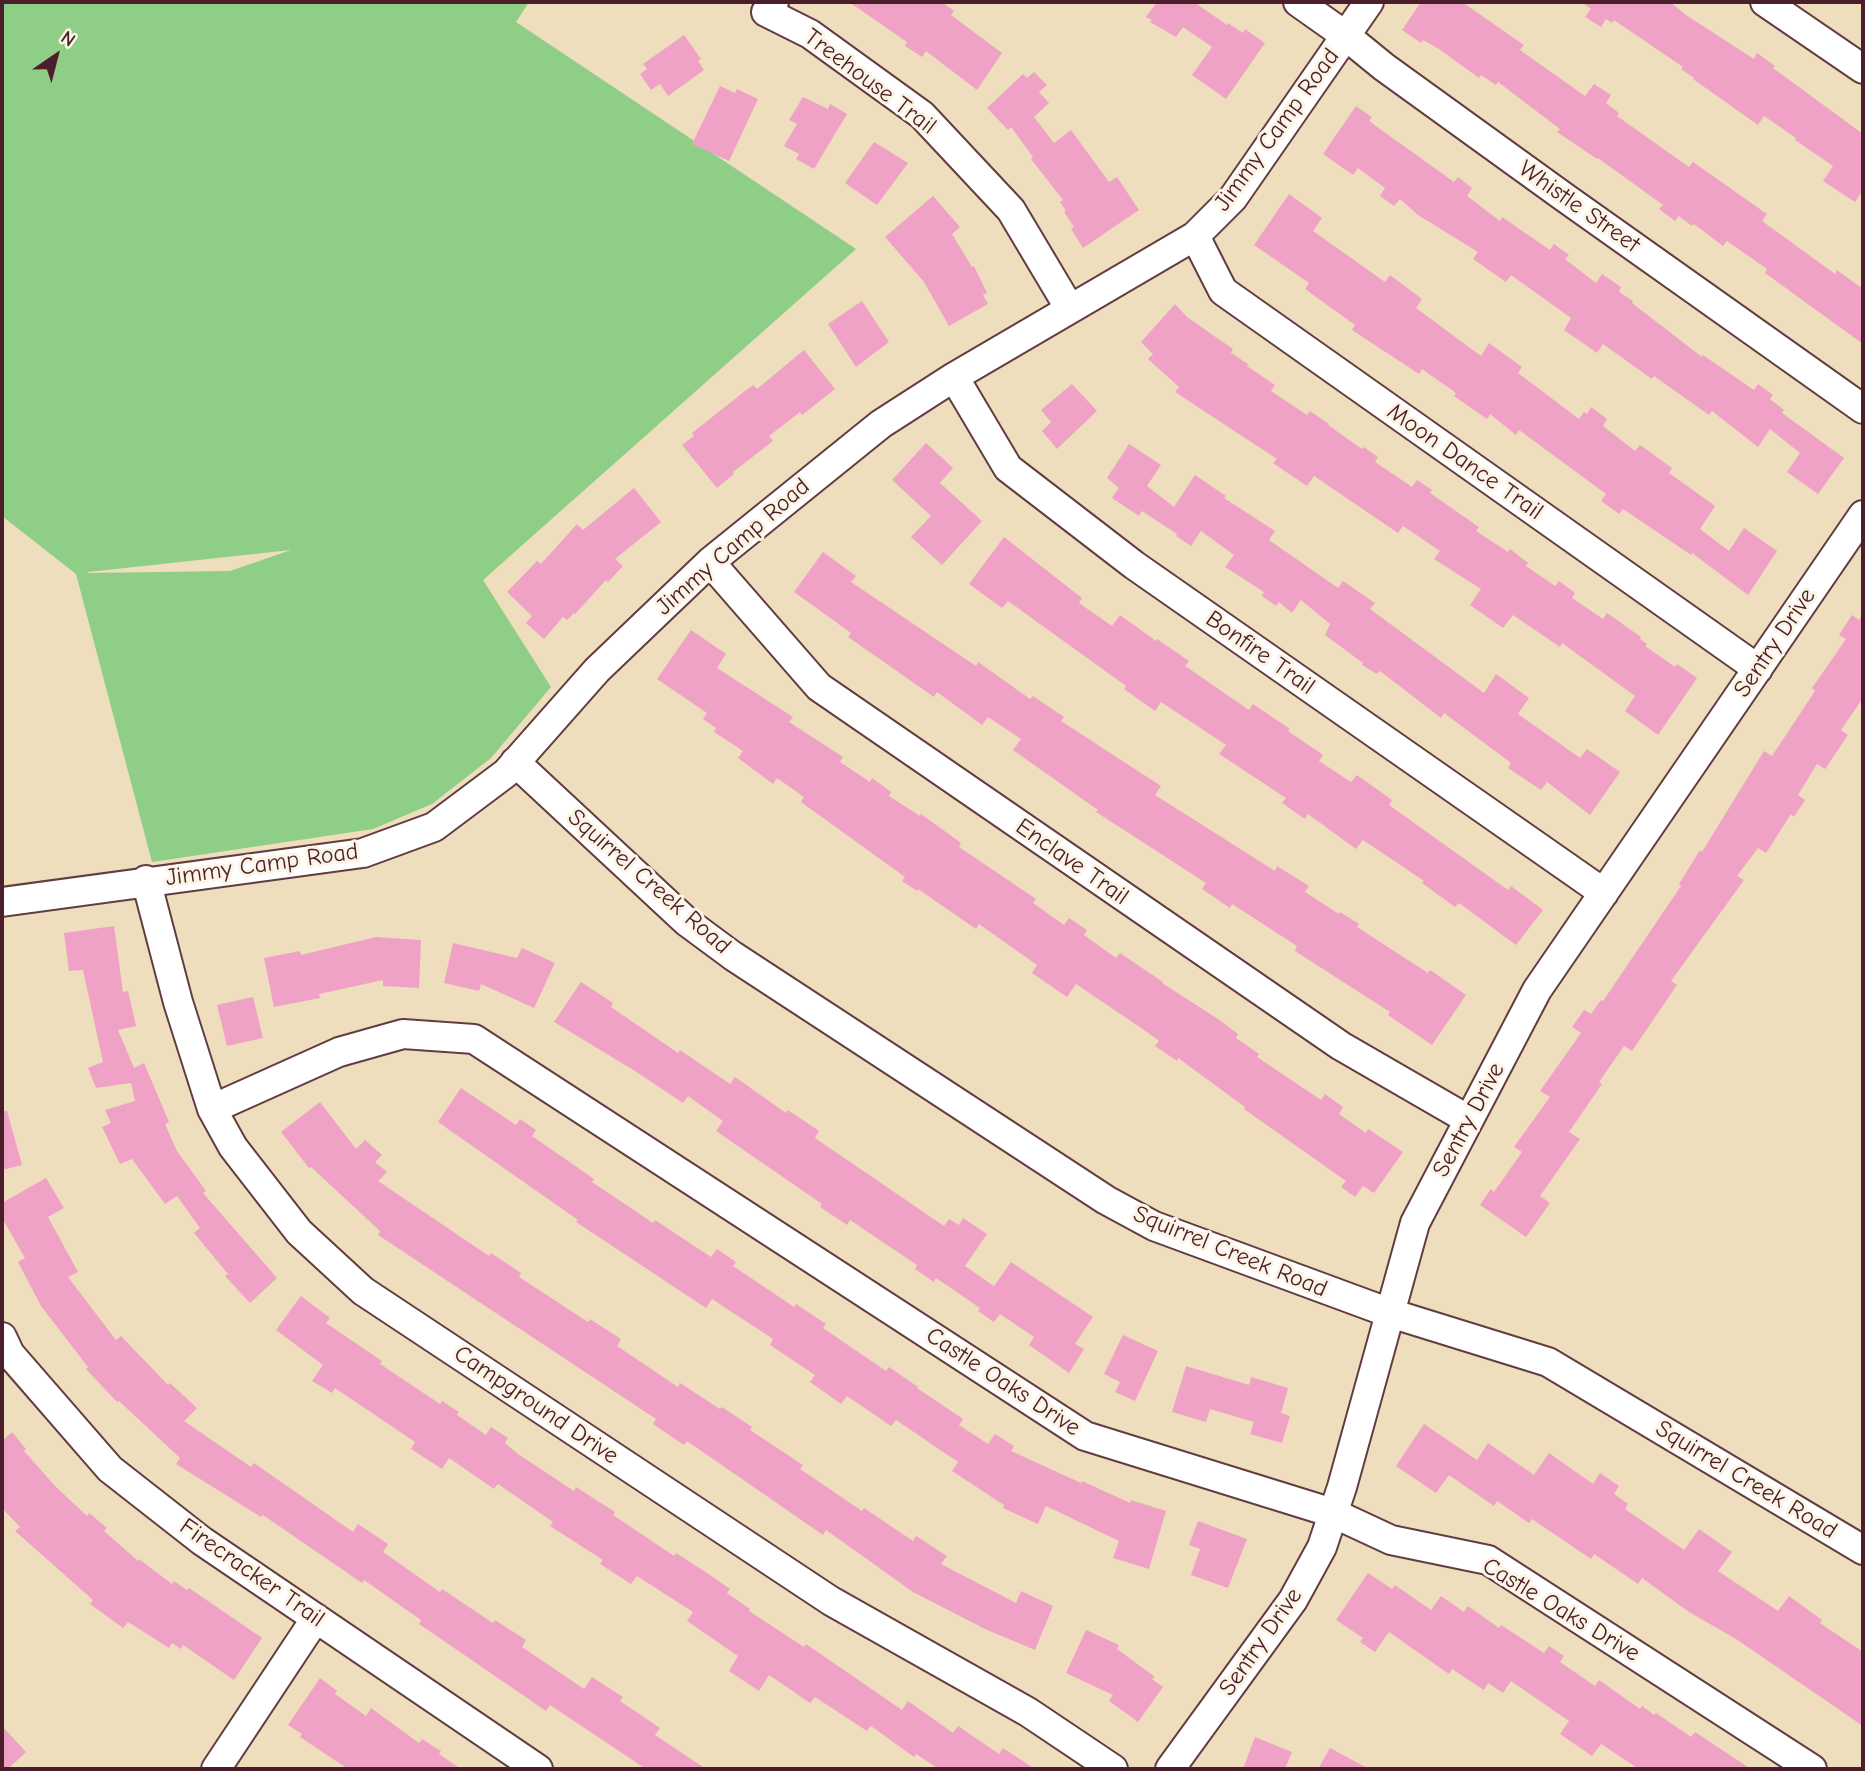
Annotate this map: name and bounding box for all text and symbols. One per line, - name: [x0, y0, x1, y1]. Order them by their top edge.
- north arrow: [21, 21, 91, 91]
- street label: Treehouse Trail: [798, 23, 942, 141]
- text: N: [57, 26, 79, 51]
- street label: Jimmy Camp Road: [1208, 43, 1346, 217]
- street label: Whistle Street: [1513, 155, 1645, 259]
- street label: Moon Dance Trail: [1381, 397, 1549, 527]
- street label: Jimmy Camp Road: [650, 472, 816, 622]
- street label: Sentry Drive: [1728, 583, 1822, 703]
- street label: Bonfire Trail: [1200, 605, 1320, 701]
- street label: Squirrel Creek Road: [562, 803, 736, 961]
- street label: Enclave Trail: [1010, 813, 1134, 911]
- street label: Jimmy Camp Road: [164, 837, 360, 893]
- street label: Sentry Drive: [1427, 1058, 1511, 1182]
- street label: Squirrel Creek Road: [1129, 1200, 1331, 1304]
- street label: Castle Oaks Drive: [920, 1321, 1086, 1443]
- street label: Campground Drive: [448, 1339, 624, 1471]
- street label: Squirrel Creek Road: [1650, 1414, 1842, 1546]
- street label: Firecracker Trail: [174, 1512, 330, 1634]
- street label: Castle Oaks Drive: [1477, 1552, 1645, 1668]
- street label: Sentry Drive: [1213, 1582, 1309, 1702]

